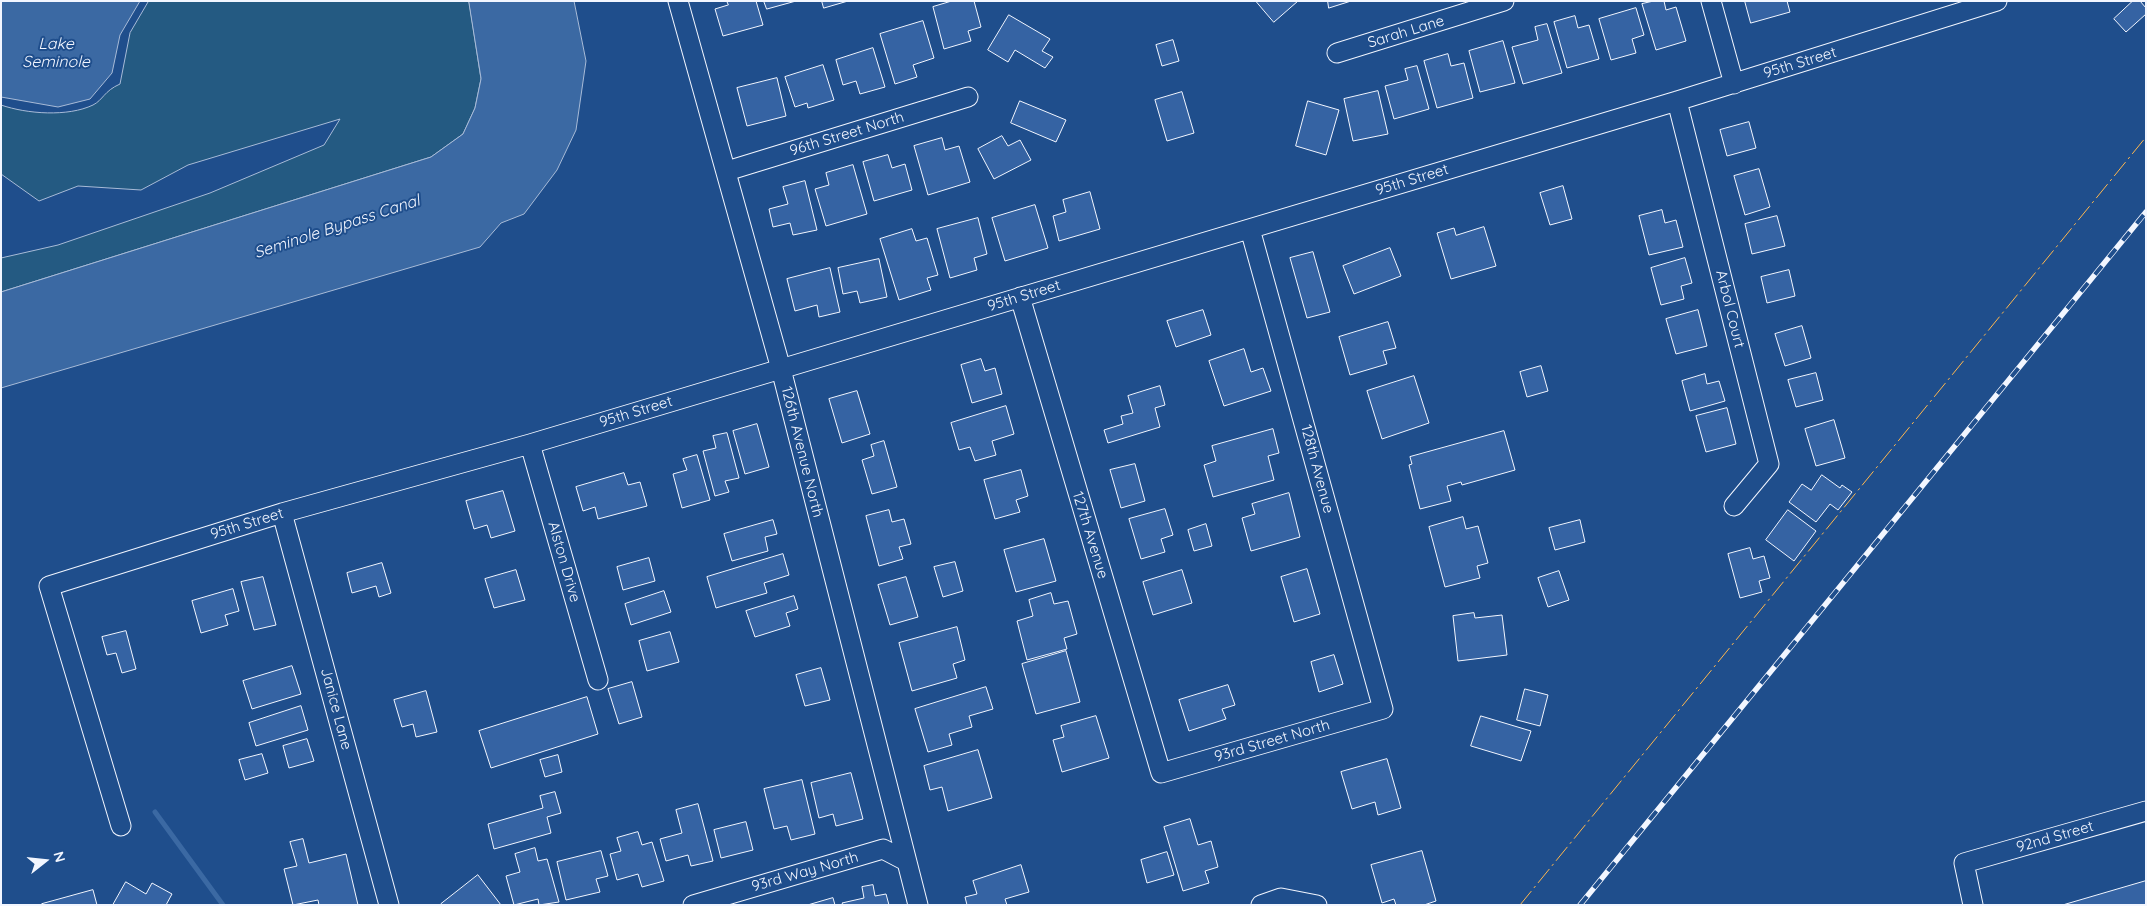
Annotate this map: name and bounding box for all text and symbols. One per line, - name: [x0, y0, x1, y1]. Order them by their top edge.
- street label: Sarah Lane: [1366, 12, 1446, 52]
- water label: Lake Seminole: [22, 34, 90, 72]
- street label: 95th Street: [1761, 43, 1839, 83]
- street label: 96th Street North: [788, 108, 906, 160]
- street label: 95th Street: [1373, 160, 1451, 200]
- water label: Seminole Bypass Canal: [252, 191, 422, 263]
- street label: Arbol Court: [1712, 268, 1748, 350]
- street label: 95th Street: [985, 276, 1063, 316]
- street label: 126th Avenue North: [777, 385, 827, 519]
- street label: 95th Street: [597, 392, 675, 432]
- street label: 128th Avenue: [1297, 423, 1337, 515]
- street label: 127th Avenue: [1068, 489, 1112, 581]
- street label: 95th Street: [208, 504, 286, 544]
- street label: Alston Drive: [544, 520, 584, 604]
- street label: Janice Lane: [316, 666, 356, 752]
- street label: 93rd Street North: [1212, 716, 1332, 766]
- street label: 92nd Street: [2014, 817, 2096, 857]
- north arrow: [20, 836, 70, 886]
- street label: 93rd Way North: [750, 848, 860, 896]
- text: N: [49, 849, 69, 864]

